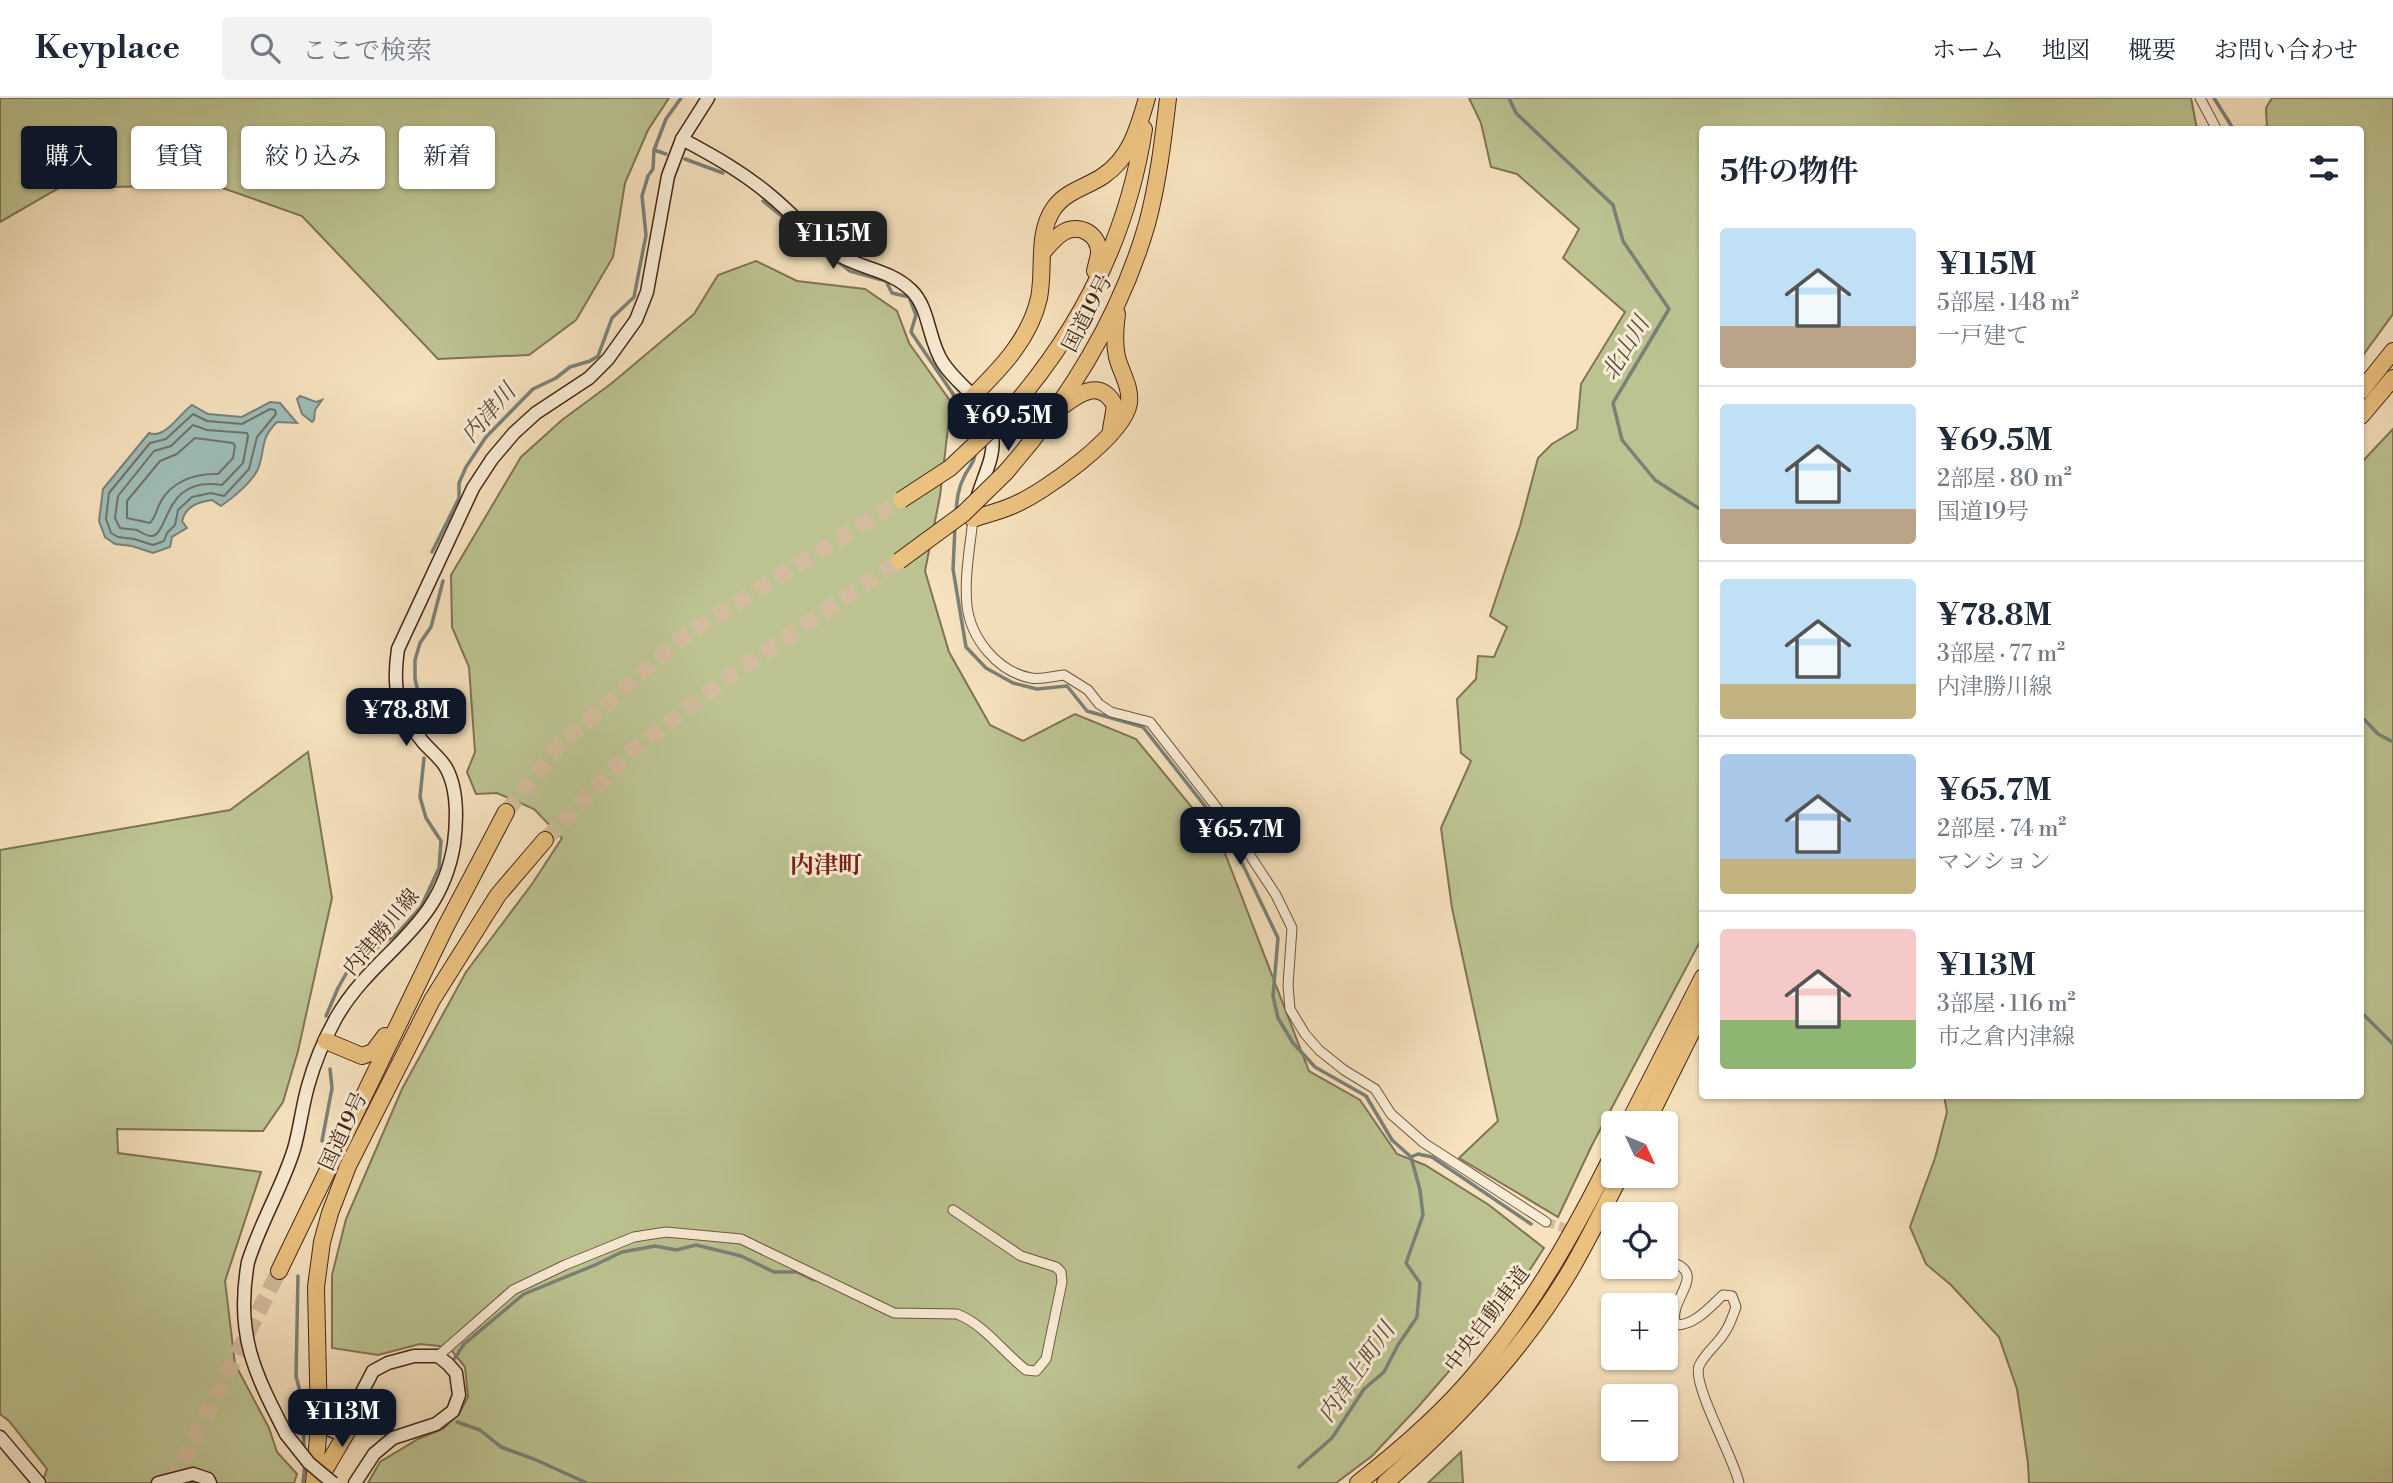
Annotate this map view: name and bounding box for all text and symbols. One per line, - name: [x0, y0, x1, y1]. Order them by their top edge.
- search box: [222, 17, 712, 80]
- text: Keyplace: [35, 28, 180, 69]
- icon: search: [246, 29, 284, 67]
- text: ここで検索: [302, 35, 432, 67]
- text: ホーム: [1932, 36, 2004, 66]
- text: 地図: [2042, 36, 2090, 66]
- text: 概要: [2128, 36, 2176, 66]
- text: お問い合わせ: [2214, 36, 2358, 66]
- chip: 購入: [21, 126, 117, 189]
- chip: 賃貸: [131, 126, 227, 189]
- chip: 絞り込み: [241, 126, 385, 189]
- chip: 新着: [399, 126, 495, 189]
- icon: filters: [2305, 149, 2343, 187]
- text: 5件の物件: [1720, 153, 1859, 191]
- pin: ¥115M: [784, 212, 882, 271]
- text: ¥115M: [795, 220, 871, 248]
- text: ¥115M: [1937, 246, 2036, 284]
- icon: home: [1776, 256, 1860, 340]
- street label: 国道19号: [1057, 270, 1119, 357]
- text: 5部屋 · 148 m²: [1937, 289, 2079, 317]
- water label: 北山川: [1596, 309, 1657, 385]
- text: 一戸建て: [1937, 322, 2029, 350]
- water label: 内津川: [456, 376, 524, 449]
- pin: ¥69.5M: [951, 394, 1065, 453]
- text: ¥69.5M: [964, 402, 1052, 430]
- text: ¥69.5M: [1937, 422, 2052, 460]
- icon: home: [1776, 432, 1860, 516]
- text: 2部屋 · 80 m²: [1937, 465, 2072, 493]
- text: 国道19号: [1937, 498, 2029, 526]
- text: ¥78.8M: [1937, 597, 2051, 635]
- icon: home: [1776, 607, 1860, 691]
- text: 3部屋 · 77 m²: [1937, 640, 2065, 668]
- text: 内津勝川線: [1937, 673, 2052, 701]
- pin: ¥78.8M: [349, 688, 463, 748]
- text: ¥78.8M: [362, 697, 450, 725]
- text: ¥65.7M: [1937, 772, 2051, 810]
- icon: home: [1776, 782, 1860, 866]
- pin: ¥65.7M: [1183, 808, 1297, 867]
- text: 2部屋 · 74 m²: [1937, 815, 2066, 843]
- text: ¥65.7M: [1196, 816, 1284, 844]
- text: マンション: [1937, 848, 2051, 876]
- district label: 内津町: [790, 851, 862, 881]
- street label: 内津勝川線: [338, 884, 425, 981]
- text: ¥113M: [1937, 947, 2036, 985]
- icon: home: [1776, 957, 1860, 1041]
- text: 3部屋 · 116 m²: [1937, 990, 2076, 1018]
- text: 市之倉内津線: [1937, 1023, 2075, 1051]
- street label: 国道19号: [314, 1088, 373, 1175]
- north arrow: [1601, 1111, 1678, 1188]
- map controls: [1601, 1111, 1678, 1461]
- button: locate: [1601, 1202, 1678, 1279]
- street label: 中央自動車道: [1440, 1261, 1536, 1378]
- button: +: [1601, 1293, 1678, 1370]
- water label: 内津上町川: [1312, 1315, 1403, 1428]
- button: −: [1601, 1384, 1678, 1461]
- pin: ¥113M: [293, 1390, 391, 1449]
- text: ¥113M: [304, 1398, 380, 1426]

